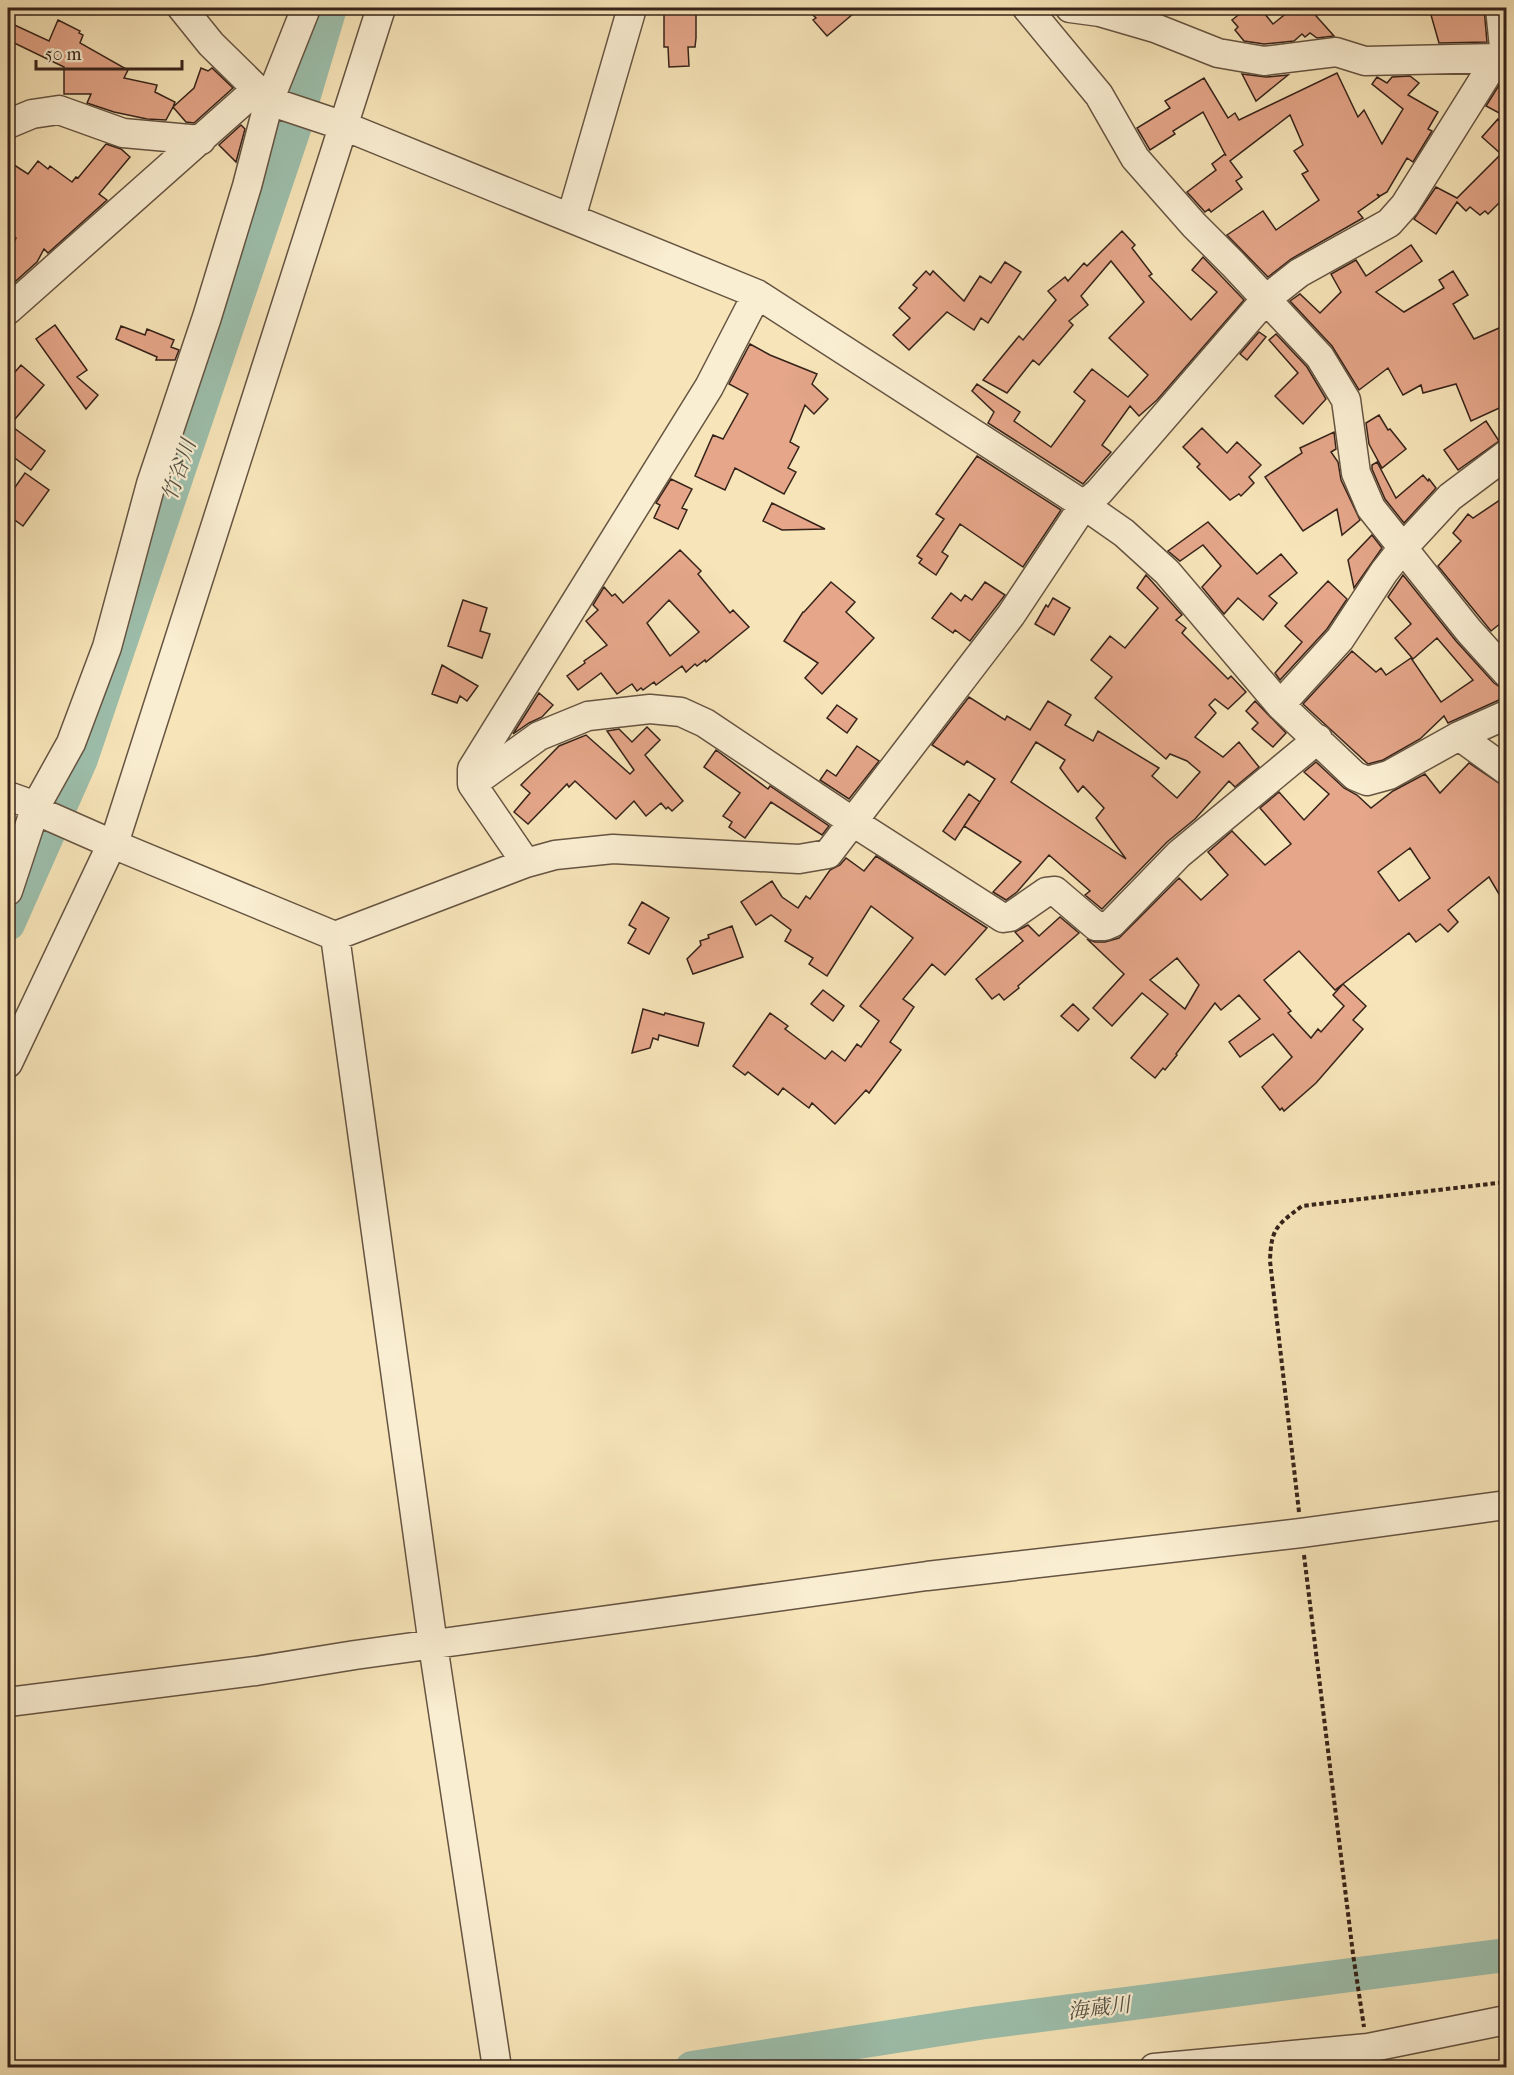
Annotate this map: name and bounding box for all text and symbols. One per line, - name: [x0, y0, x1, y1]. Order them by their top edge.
- scale bar: [36, 33, 182, 71]
- text: 50 m: [45, 44, 82, 65]
- water label: 竹谷川: [157, 434, 201, 504]
- water label: 海蔵川: [1066, 1992, 1134, 2024]

